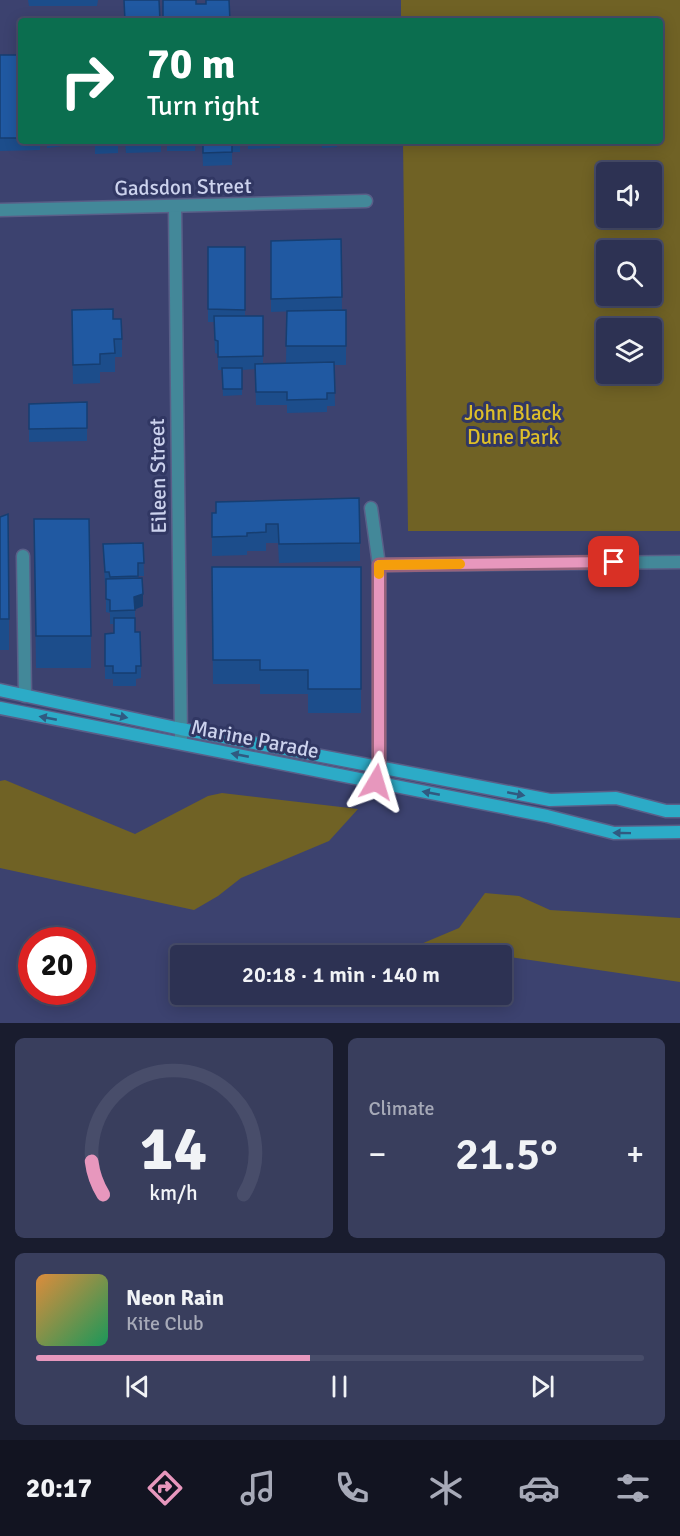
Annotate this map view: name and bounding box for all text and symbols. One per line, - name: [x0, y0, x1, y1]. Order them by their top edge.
- text: 70 m: [147, 39, 236, 90]
- icon: right: [48, 42, 126, 120]
- text: Turn right: [147, 90, 260, 123]
- map controls: [596, 162, 662, 384]
- button: sound: [596, 162, 662, 228]
- street label: Gadsdon Street: [114, 173, 252, 201]
- button: search: [596, 240, 662, 306]
- button: layers: [596, 318, 662, 384]
- park label: John Black Dune Park: [464, 400, 562, 450]
- street label: Eileen Street: [144, 418, 172, 534]
- pin: [588, 536, 639, 587]
- icon: arrive: [597, 545, 630, 578]
- one-way arrow: [110, 711, 128, 721]
- one-way arrow: [39, 713, 58, 722]
- street label: Marine Parade: [189, 714, 321, 764]
- one-way arrow: [230, 750, 249, 759]
- position arrow: [344, 750, 408, 814]
- one-way arrow: [421, 788, 440, 797]
- one-way arrow: [507, 790, 526, 799]
- one-way arrow: [612, 828, 631, 838]
- speed limit sign: 20: [18, 927, 96, 1005]
- text: 20:18 · 1 min · 140 m: [242, 961, 440, 988]
- text: Climate: [369, 1096, 434, 1121]
- text: 14: [140, 1110, 207, 1187]
- text: 21.5°: [455, 1127, 558, 1182]
- text: −: [369, 1134, 386, 1175]
- text: +: [626, 1134, 644, 1175]
- text: km/h: [149, 1180, 198, 1206]
- text: Neon Rain: [126, 1284, 224, 1311]
- text: Kite Club: [126, 1311, 204, 1336]
- icon: previous: [121, 1370, 154, 1403]
- icon: pause: [323, 1370, 356, 1403]
- icon: next: [526, 1370, 559, 1403]
- icon: directions: [144, 1467, 186, 1509]
- icon: music: [237, 1467, 279, 1509]
- icon: phone: [331, 1467, 373, 1509]
- icon: climate: [425, 1467, 467, 1509]
- icon: car: [518, 1467, 560, 1509]
- icon: filters: [612, 1467, 654, 1509]
- text: 20:17: [26, 1472, 92, 1505]

